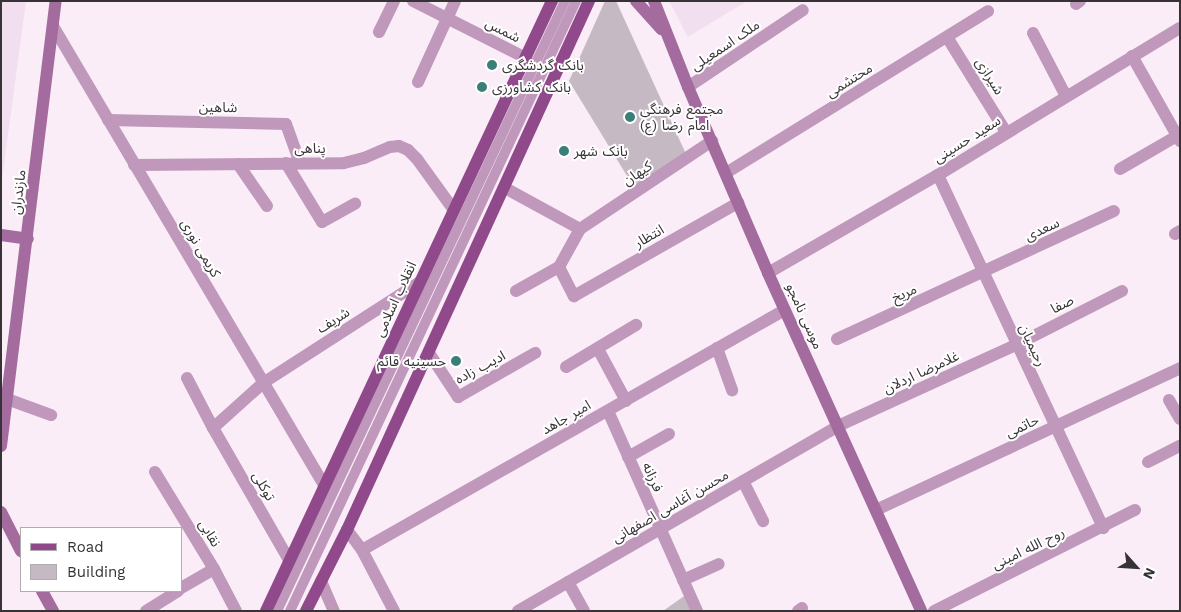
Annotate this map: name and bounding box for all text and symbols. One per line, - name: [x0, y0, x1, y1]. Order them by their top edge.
- street label: شمس: [483, 14, 523, 46]
- street label: ملک اسمعیلی: [687, 16, 763, 74]
- street label: شیرازی: [972, 54, 1008, 98]
- place label: بانک گردشگری: [502, 57, 584, 73]
- marker: بانک گردشگری: [486, 59, 498, 71]
- street label: محتشمی: [823, 59, 875, 101]
- place label: بانک کشاورزی: [492, 79, 571, 95]
- marker: بانک کشاورزی: [476, 81, 488, 93]
- street label: شاهین: [199, 98, 237, 116]
- place label: مجتمع فرهنگی امام رضا (ع): [640, 101, 723, 134]
- marker: مجتمع فرهنگی امام رضا (ع): [624, 111, 636, 123]
- street label: سعید حسینی: [930, 112, 1004, 166]
- street label: پناهی: [294, 140, 326, 156]
- place label: بانک شهر: [574, 143, 628, 159]
- marker: بانک شهر: [558, 145, 570, 157]
- street label: کیهان: [619, 157, 655, 189]
- street label: مازندران: [7, 169, 29, 215]
- street label: سعدی: [1022, 214, 1062, 244]
- street label: کریمی نوری: [178, 216, 224, 280]
- street label: انتظار: [631, 221, 667, 251]
- street label: انقلاب اسلامی: [370, 259, 420, 339]
- street label: موسی نامجو: [783, 280, 827, 352]
- street label: مریخ: [889, 280, 919, 306]
- street label: صفا: [1048, 291, 1076, 317]
- street label: شریف: [313, 303, 353, 337]
- street label: رحیمیان: [1016, 321, 1050, 369]
- street label: ادیب زاده: [452, 347, 508, 387]
- street label: غلامرضا اردلان: [880, 347, 962, 397]
- place label: حسینیه قائم: [377, 353, 446, 369]
- marker: حسینیه قائم: [450, 355, 462, 367]
- street label: امیر جاهد: [538, 396, 594, 438]
- street label: حاتمی: [1003, 411, 1041, 441]
- street label: فرزانه: [639, 460, 667, 494]
- street label: محسن آغاسی اصفهانی: [609, 466, 731, 546]
- street label: توکلی: [249, 468, 279, 504]
- street label: نقابی: [195, 516, 225, 550]
- street label: روح الله امینی: [989, 523, 1067, 573]
- legend: [20, 527, 182, 592]
- text: Road: [67, 538, 104, 556]
- north arrow: [1111, 542, 1161, 592]
- text: Building: [67, 563, 125, 581]
- text: N: [1140, 565, 1159, 582]

